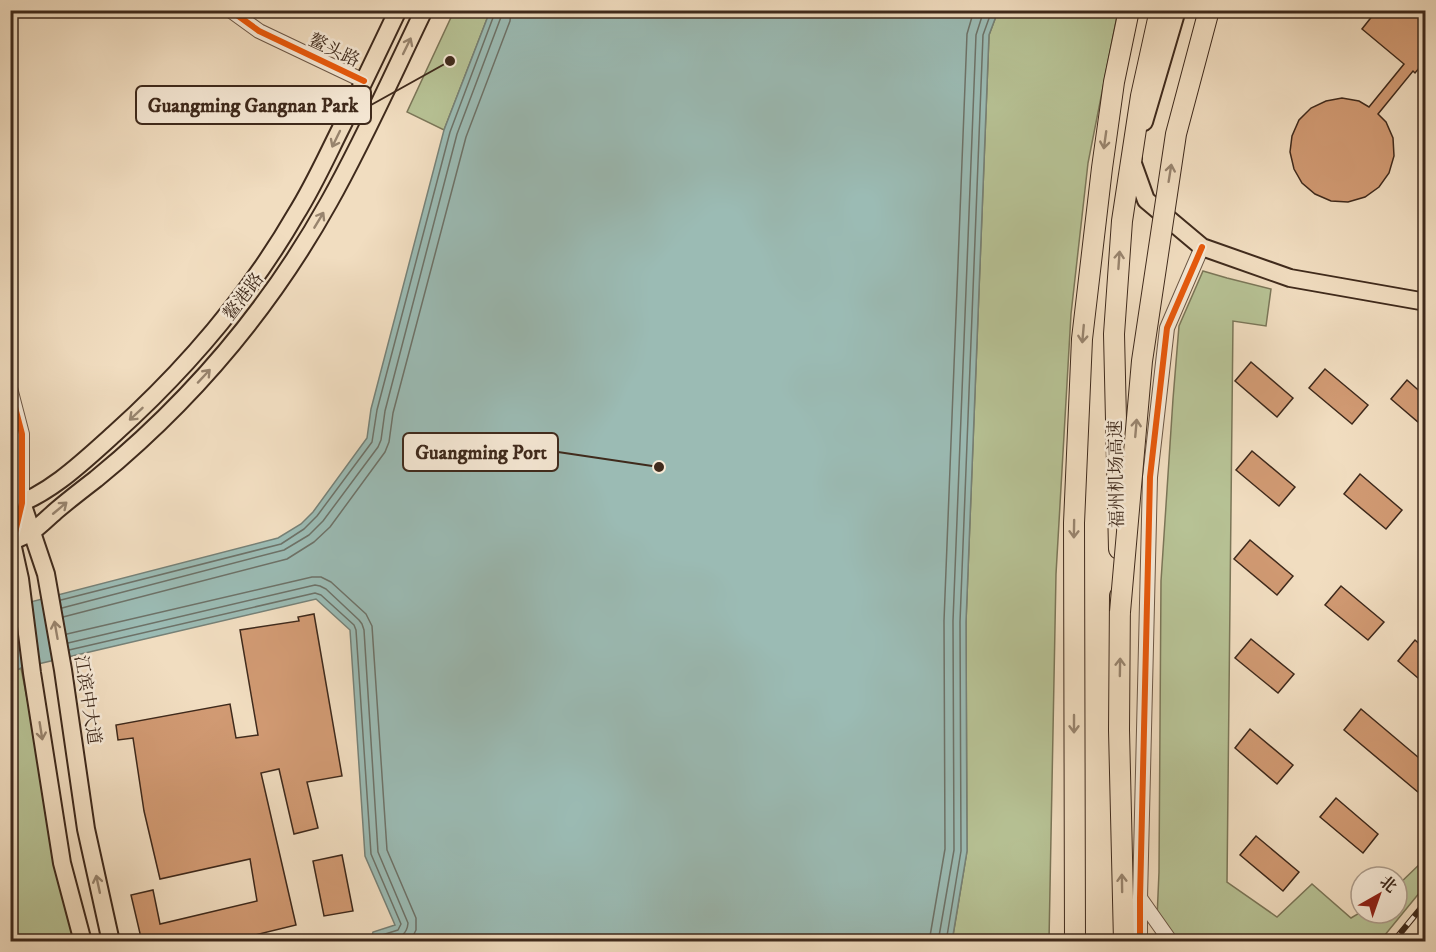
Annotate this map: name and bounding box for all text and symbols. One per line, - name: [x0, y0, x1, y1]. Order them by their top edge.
- street label: 鳌头路: [305, 30, 363, 72]
- one-way arrow: [401, 37, 413, 55]
- callout: Guangming Gangnan Park: [136, 86, 371, 124]
- text: Guangming Gangnan Park: [148, 94, 359, 119]
- one-way arrow: [329, 129, 341, 147]
- one-way arrow: [1100, 130, 1111, 150]
- one-way arrow: [1165, 163, 1176, 183]
- one-way arrow: [313, 212, 325, 229]
- one-way arrow: [1114, 250, 1125, 270]
- street label: 鳌港路: [219, 269, 269, 325]
- one-way arrow: [1077, 323, 1088, 343]
- one-way arrow: [196, 369, 210, 384]
- one-way arrow: [129, 407, 144, 421]
- one-way arrow: [1131, 419, 1142, 439]
- street label: 福州机场高速: [1105, 420, 1129, 528]
- callout: Guangming Port: [403, 433, 558, 471]
- text: Guangming Port: [415, 441, 547, 466]
- one-way arrow: [52, 501, 68, 514]
- one-way arrow: [1068, 518, 1080, 538]
- one-way arrow: [50, 620, 61, 640]
- street label: 江滨中大道: [69, 654, 105, 746]
- one-way arrow: [1114, 658, 1125, 678]
- one-way arrow: [1068, 713, 1080, 733]
- one-way arrow: [36, 721, 47, 740]
- north arrow: [1349, 865, 1409, 925]
- text: 北: [1375, 871, 1401, 897]
- one-way arrow: [1117, 874, 1128, 894]
- one-way arrow: [92, 875, 104, 894]

